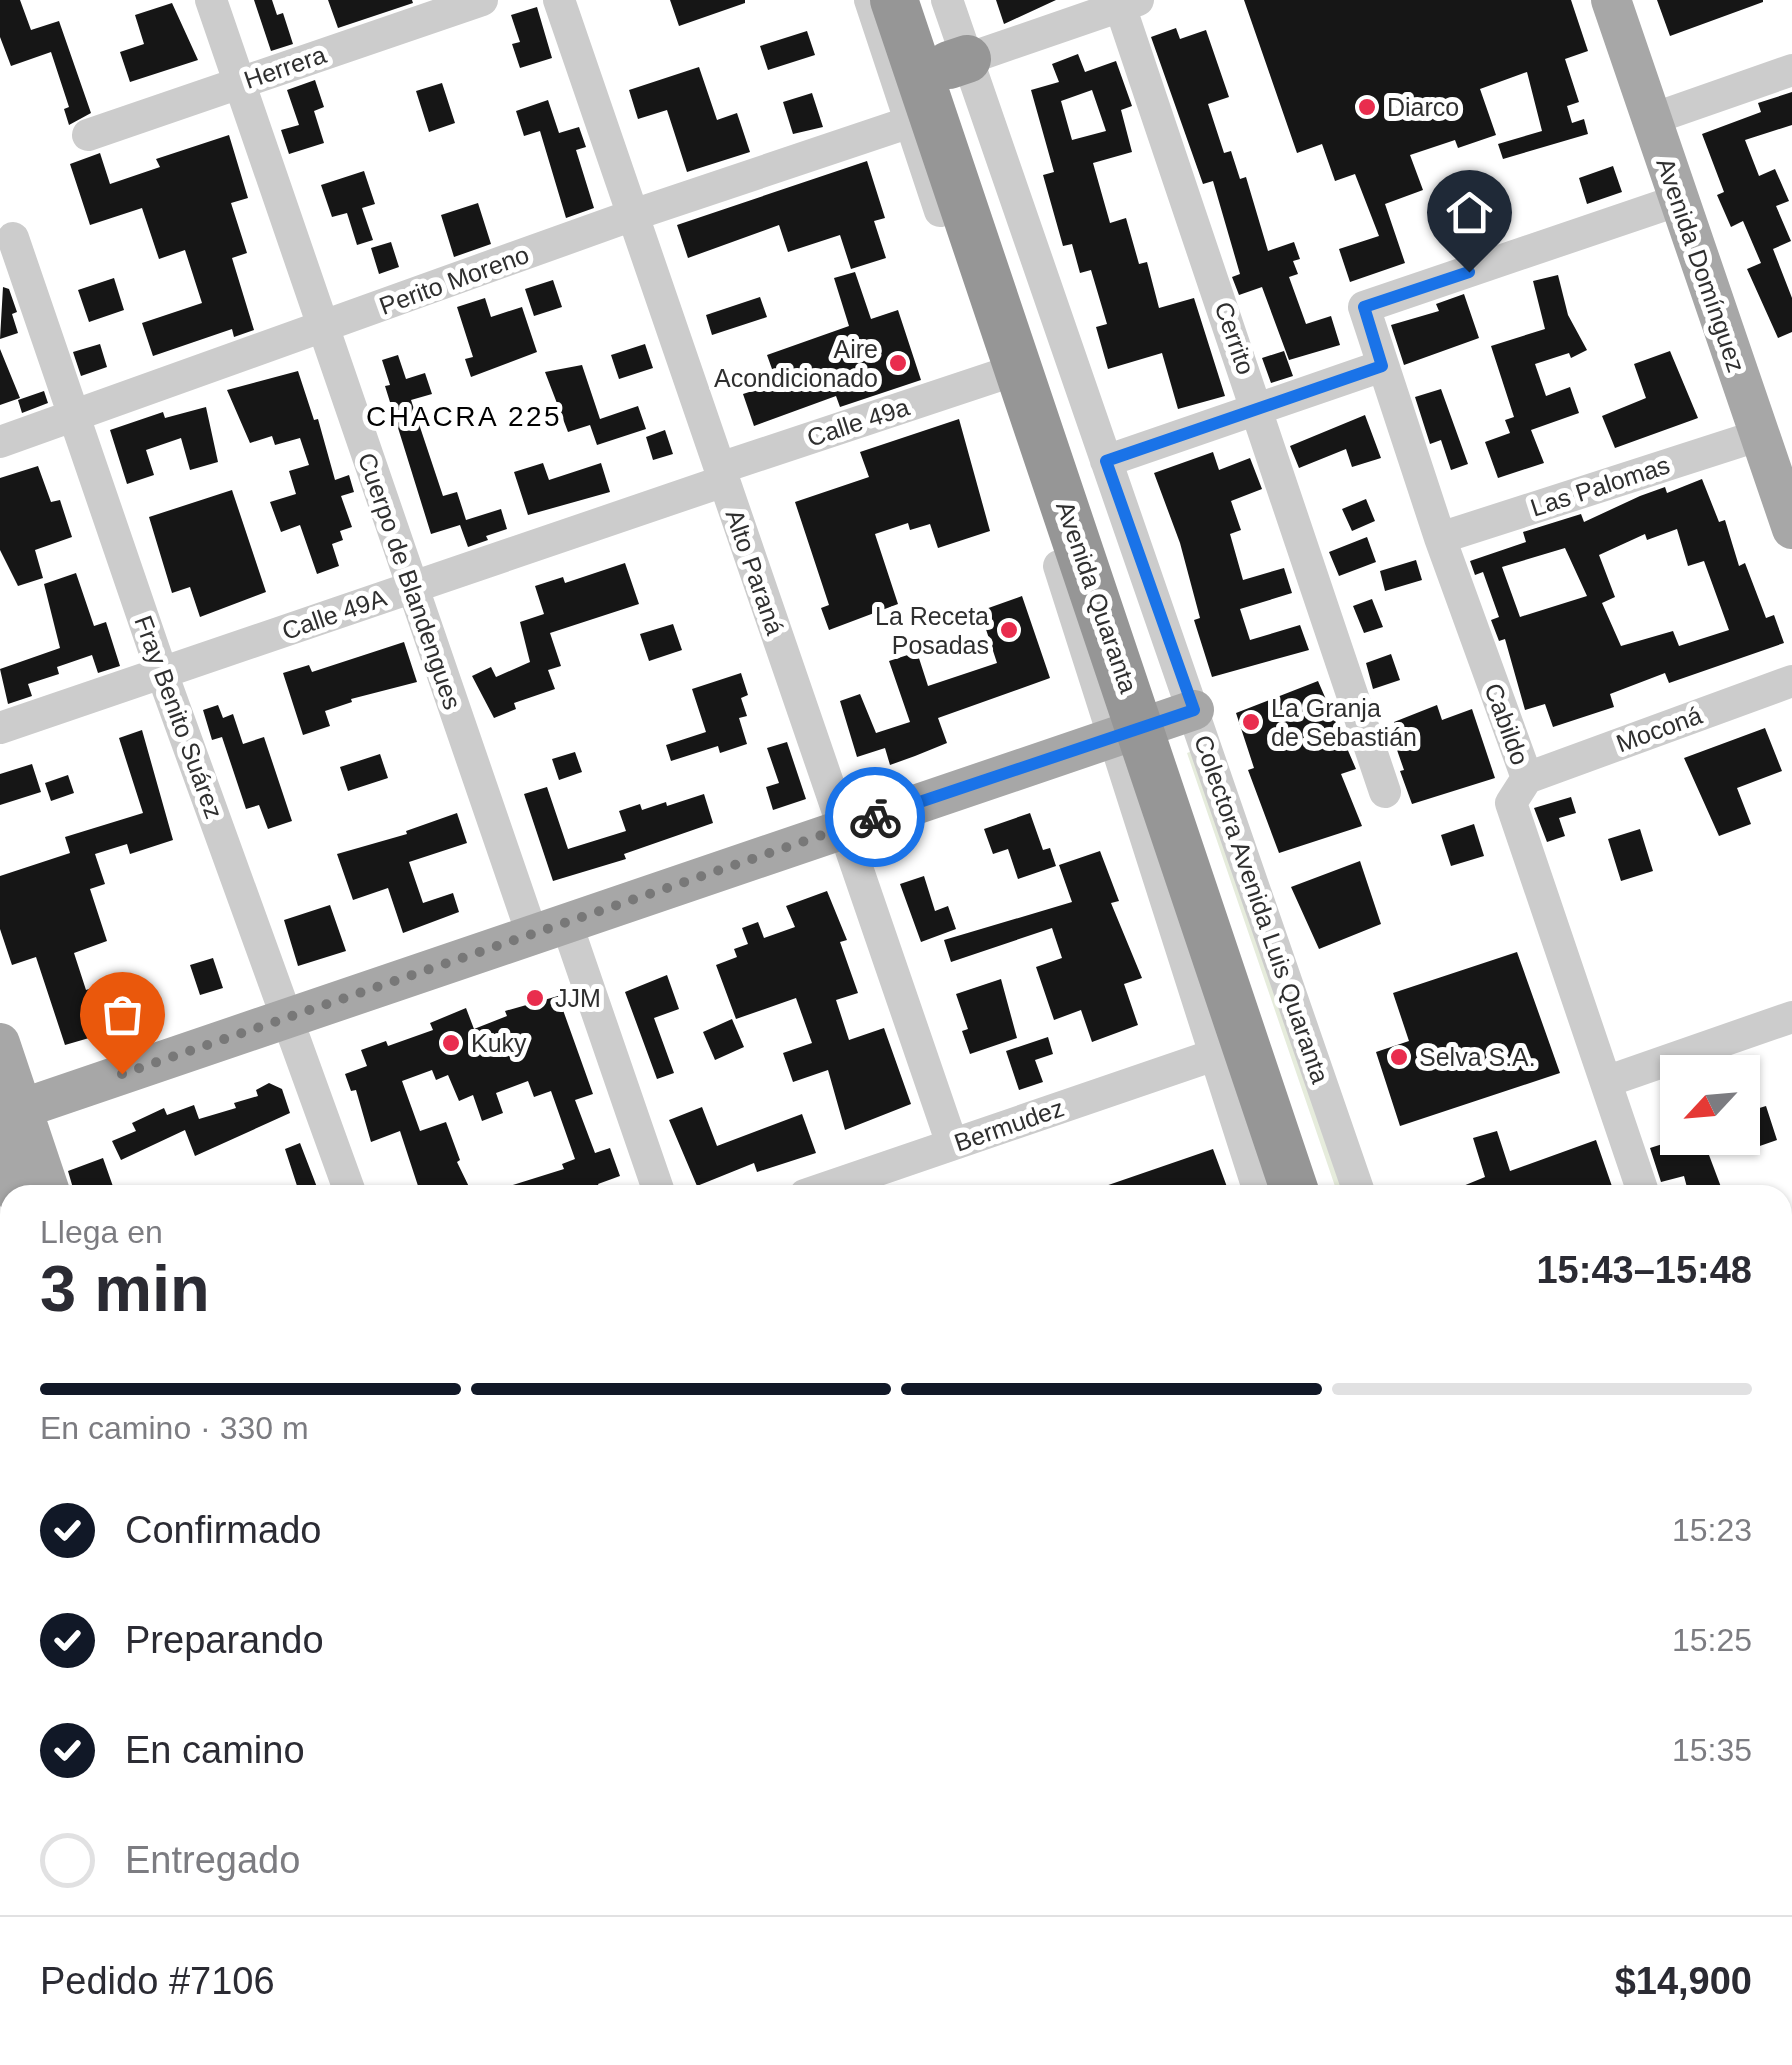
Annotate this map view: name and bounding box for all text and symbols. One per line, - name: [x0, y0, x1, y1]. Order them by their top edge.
- street label: Herrera: [240, 40, 330, 94]
- place label: Diarco: [1387, 93, 1459, 121]
- marker: Diarco: [1356, 96, 1378, 118]
- street label: Avenida Domínguez: [1651, 154, 1751, 376]
- pin: [1427, 170, 1512, 273]
- icon: home: [1442, 185, 1497, 240]
- street label: Perito Moreno: [375, 240, 533, 320]
- street label: Cerrito: [1210, 298, 1260, 378]
- place label: Aire Acondicionado: [714, 335, 878, 392]
- marker: Aire Acondicionado: [887, 352, 909, 374]
- street label: Calle 49a: [803, 392, 913, 452]
- district label: CHACRA 225: [366, 401, 562, 432]
- street label: Cuerpo de Blandengues: [353, 449, 467, 713]
- street label: Las Palomas: [1527, 450, 1673, 522]
- street label: Avenida Quaranta: [1051, 497, 1143, 697]
- street label: Alto Paraná: [720, 506, 790, 638]
- street label: Calle 49A: [278, 583, 390, 645]
- place label: La Receta Posadas: [875, 602, 989, 659]
- street label: Fray Benito Suárez: [129, 612, 229, 822]
- marker: La Receta Posadas: [998, 619, 1020, 641]
- street label: Cabildo: [1479, 679, 1535, 769]
- place label: La Granja de Sebastián: [1271, 694, 1417, 751]
- street label: Moconá: [1612, 701, 1706, 757]
- marker: La Granja de Sebastián: [1240, 711, 1262, 733]
- street label: Colectora Avenida Luis Quaranta: [1189, 731, 1335, 1087]
- courier: [825, 767, 925, 867]
- icon: bike: [848, 790, 903, 845]
- pin: [80, 972, 165, 1075]
- place label: JJM: [555, 984, 601, 1012]
- icon: bag: [95, 987, 150, 1042]
- marker: JJM: [524, 987, 546, 1009]
- place label: Kuky: [471, 1029, 527, 1057]
- marker: Kuky: [440, 1032, 462, 1054]
- place label: Selva S.A.: [1419, 1043, 1536, 1071]
- marker: Selva S.A.: [1388, 1046, 1410, 1068]
- north arrow: [1660, 1055, 1760, 1155]
- map controls: [1660, 1055, 1760, 1155]
- street label: Bermudez: [951, 1093, 1067, 1157]
- text: Llega en: [40, 1214, 163, 1250]
- text: 15:43–15:48: [1536, 1249, 1752, 1291]
- text: 3 min: [40, 1252, 210, 1325]
- text: En camino · 330 m: [40, 1410, 309, 1446]
- icon: check: [40, 1503, 95, 1558]
- text: Confirmado: [125, 1509, 321, 1551]
- text: 15:23: [1672, 1512, 1752, 1548]
- icon: check: [40, 1613, 95, 1668]
- text: Preparando: [125, 1619, 324, 1661]
- text: 15:25: [1672, 1622, 1752, 1658]
- icon: check: [40, 1723, 95, 1778]
- text: En camino: [125, 1729, 305, 1771]
- text: 15:35: [1672, 1732, 1752, 1768]
- text: Entregado: [125, 1839, 300, 1881]
- text: Pedido #7106: [40, 1960, 275, 2002]
- text: $14,900: [1615, 1960, 1752, 2002]

